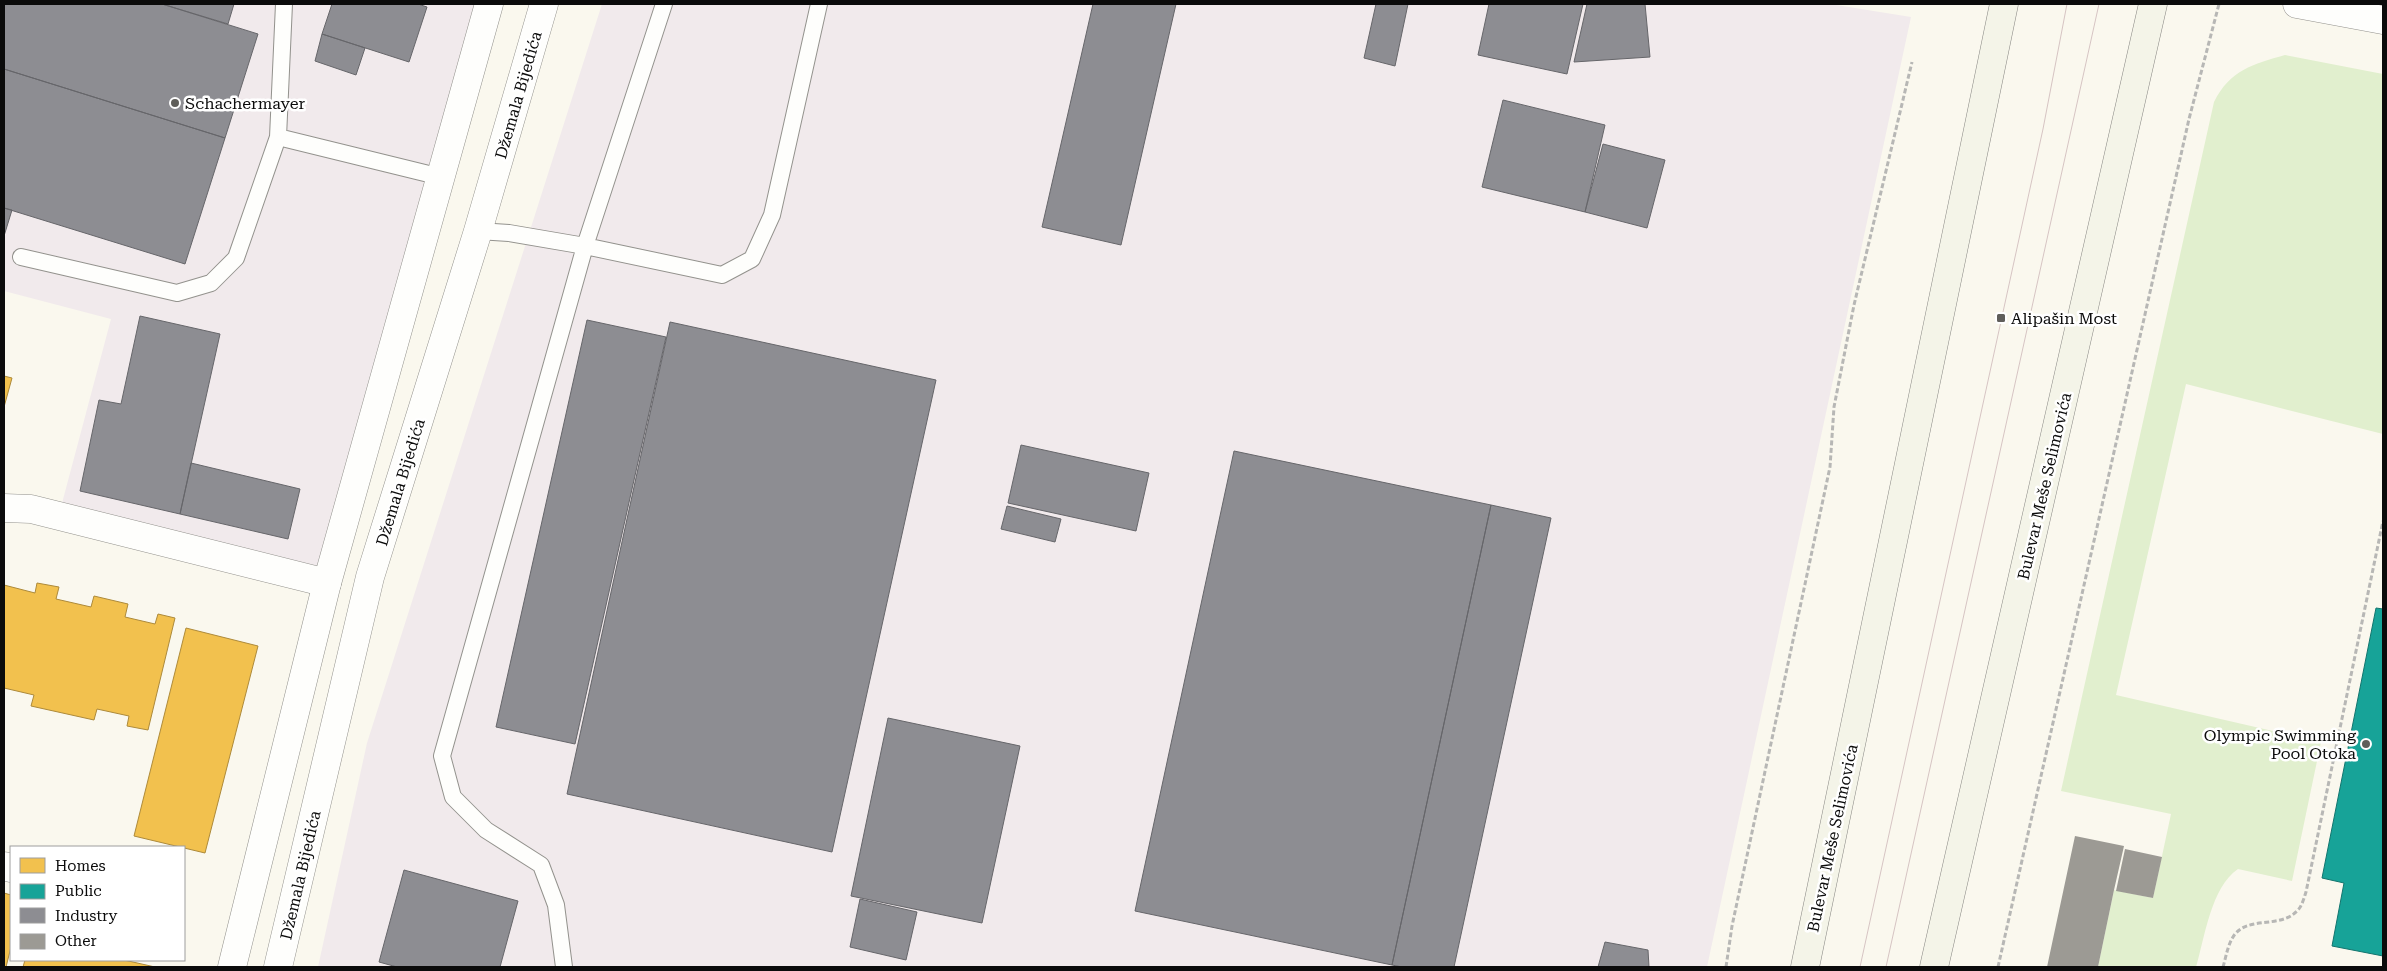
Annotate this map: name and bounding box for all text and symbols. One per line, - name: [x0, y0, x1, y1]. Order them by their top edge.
- street label: Džemala Bijedića: [491, 29, 546, 161]
- place label: Schachermayer: [185, 94, 305, 113]
- marker: Schachermayer: [169, 97, 181, 109]
- place label: Alipašin Most: [2011, 309, 2117, 328]
- marker: Alipašin Most: [1995, 312, 2007, 324]
- street label: Bulevar Meše Selimovića: [2014, 390, 2075, 582]
- street label: Džemala Bijedića: [372, 416, 429, 548]
- place label: Olympic Swimming Pool Otoka: [2204, 726, 2357, 763]
- marker: Olympic Swimming Pool Otoka: [2360, 738, 2372, 750]
- street label: Bulevar Meše Selimovića: [1803, 742, 1862, 934]
- street label: Džemala Bijedića: [276, 808, 325, 942]
- legend: [10, 846, 185, 961]
- text: Homes: [55, 857, 106, 875]
- text: Public: [55, 882, 102, 900]
- text: Industry: [55, 907, 117, 925]
- text: Other: [55, 932, 97, 950]

